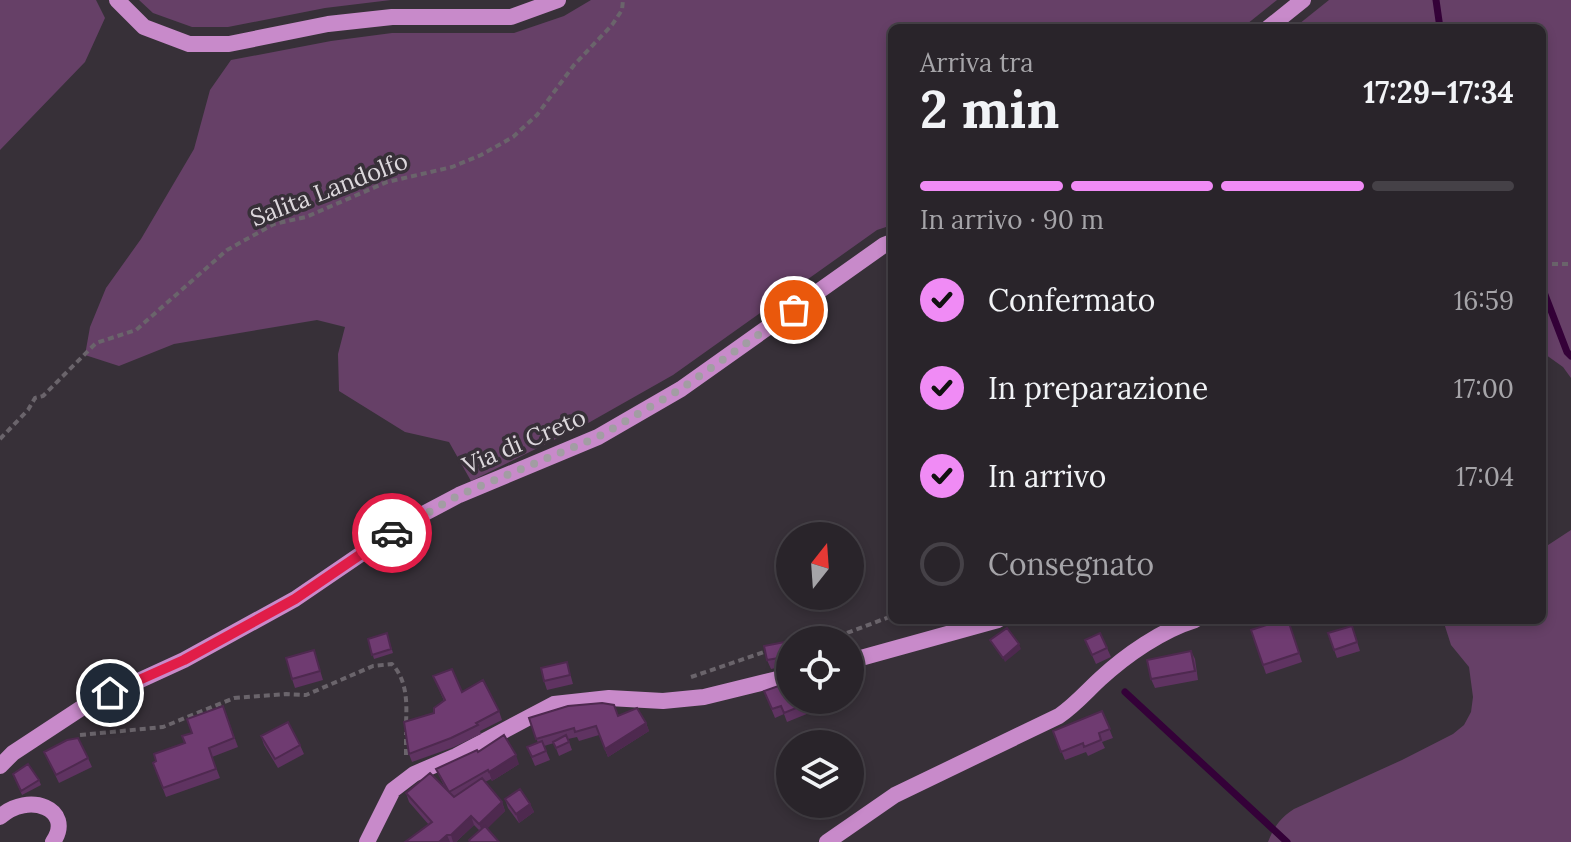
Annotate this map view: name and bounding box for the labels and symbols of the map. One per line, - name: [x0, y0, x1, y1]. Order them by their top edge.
- street label: Salita Landolfo: [246, 145, 412, 233]
- pin: [760, 276, 828, 344]
- street label: Via di Creto: [457, 401, 591, 481]
- courier: [352, 493, 432, 573]
- north arrow: [776, 522, 864, 610]
- pin: [76, 659, 144, 727]

